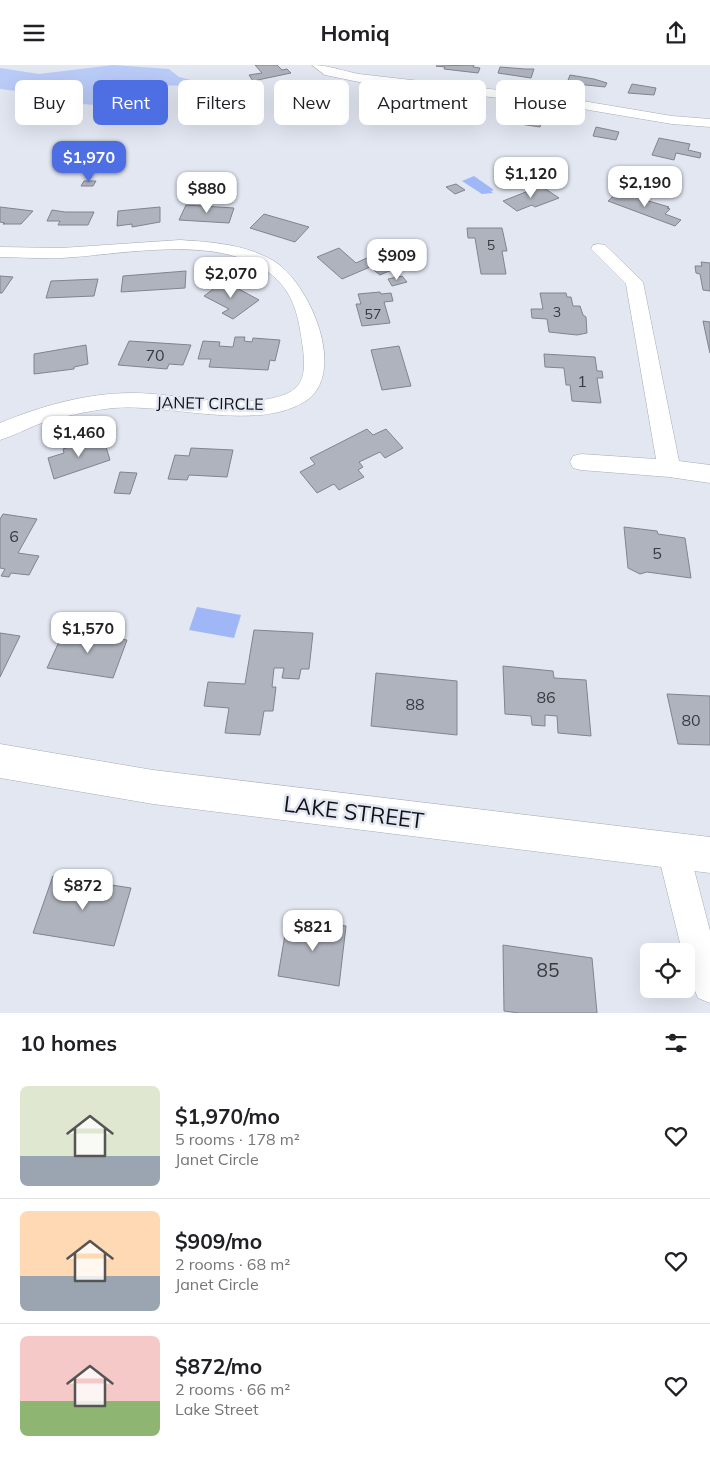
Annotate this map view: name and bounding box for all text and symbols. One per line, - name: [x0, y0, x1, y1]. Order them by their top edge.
- icon: menu: [20, 19, 48, 47]
- text: Homiq: [320, 19, 390, 47]
- icon: share: [662, 19, 690, 47]
- chip: Buy: [15, 80, 83, 125]
- chip: Rent: [93, 80, 168, 125]
- chip: Filters: [178, 80, 264, 125]
- chip: New: [274, 80, 349, 125]
- chip: Apartment: [359, 80, 486, 125]
- chip: House: [496, 80, 585, 125]
- pin: $1,970: [48, 141, 130, 183]
- text: $1,970: [63, 147, 115, 167]
- pin: $1,120: [490, 157, 572, 199]
- text: $1,120: [505, 163, 557, 183]
- pin: $2,190: [604, 165, 686, 208]
- pin: $880: [177, 171, 237, 214]
- text: $2,190: [619, 172, 671, 192]
- text: $880: [188, 178, 226, 198]
- house number: 5: [487, 236, 495, 254]
- pin: $909: [367, 239, 427, 281]
- text: $909: [378, 245, 416, 265]
- pin: $2,070: [190, 257, 272, 299]
- text: $2,070: [205, 263, 257, 283]
- house number: 3: [553, 303, 561, 321]
- house number: 57: [365, 305, 381, 323]
- house number: 70: [145, 345, 165, 365]
- house number: 1: [577, 371, 587, 391]
- street label: JANET CIRCLE: [156, 392, 264, 414]
- pin: $1,460: [38, 415, 120, 458]
- text: $1,460: [53, 422, 105, 442]
- house number: 6: [9, 526, 19, 546]
- house number: 5: [652, 543, 662, 563]
- pin: $1,570: [47, 611, 129, 654]
- text: $1,570: [62, 618, 114, 638]
- house number: 86: [536, 687, 556, 707]
- house number: 88: [405, 694, 425, 714]
- house number: 80: [681, 710, 701, 730]
- street label: LAKE STREET: [282, 790, 426, 834]
- pin: $872: [53, 869, 113, 911]
- text: $872: [64, 875, 102, 895]
- pin: $821: [283, 909, 343, 952]
- text: $821: [294, 916, 332, 936]
- map controls: [640, 943, 695, 998]
- button: locate: [640, 943, 695, 998]
- house number: 85: [537, 958, 559, 982]
- icon: filters: [662, 1029, 690, 1057]
- text: 10 homes: [20, 1030, 117, 1056]
- text: $1,970/mo: [175, 1103, 280, 1129]
- icon: home: [60, 1106, 120, 1166]
- icon: heart: [662, 1122, 690, 1150]
- text: 5 rooms · 178 m²: [175, 1129, 300, 1149]
- text: Janet Circle: [175, 1149, 259, 1169]
- text: $909/mo: [175, 1228, 262, 1254]
- icon: home: [60, 1231, 120, 1291]
- icon: heart: [662, 1247, 690, 1275]
- text: 2 rooms · 68 m²: [175, 1254, 290, 1274]
- text: Janet Circle: [175, 1274, 259, 1294]
- text: $872/mo: [175, 1353, 262, 1379]
- icon: home: [60, 1356, 120, 1416]
- icon: heart: [662, 1372, 690, 1400]
- text: 2 rooms · 66 m²: [175, 1379, 290, 1399]
- text: Lake Street: [175, 1399, 258, 1419]

